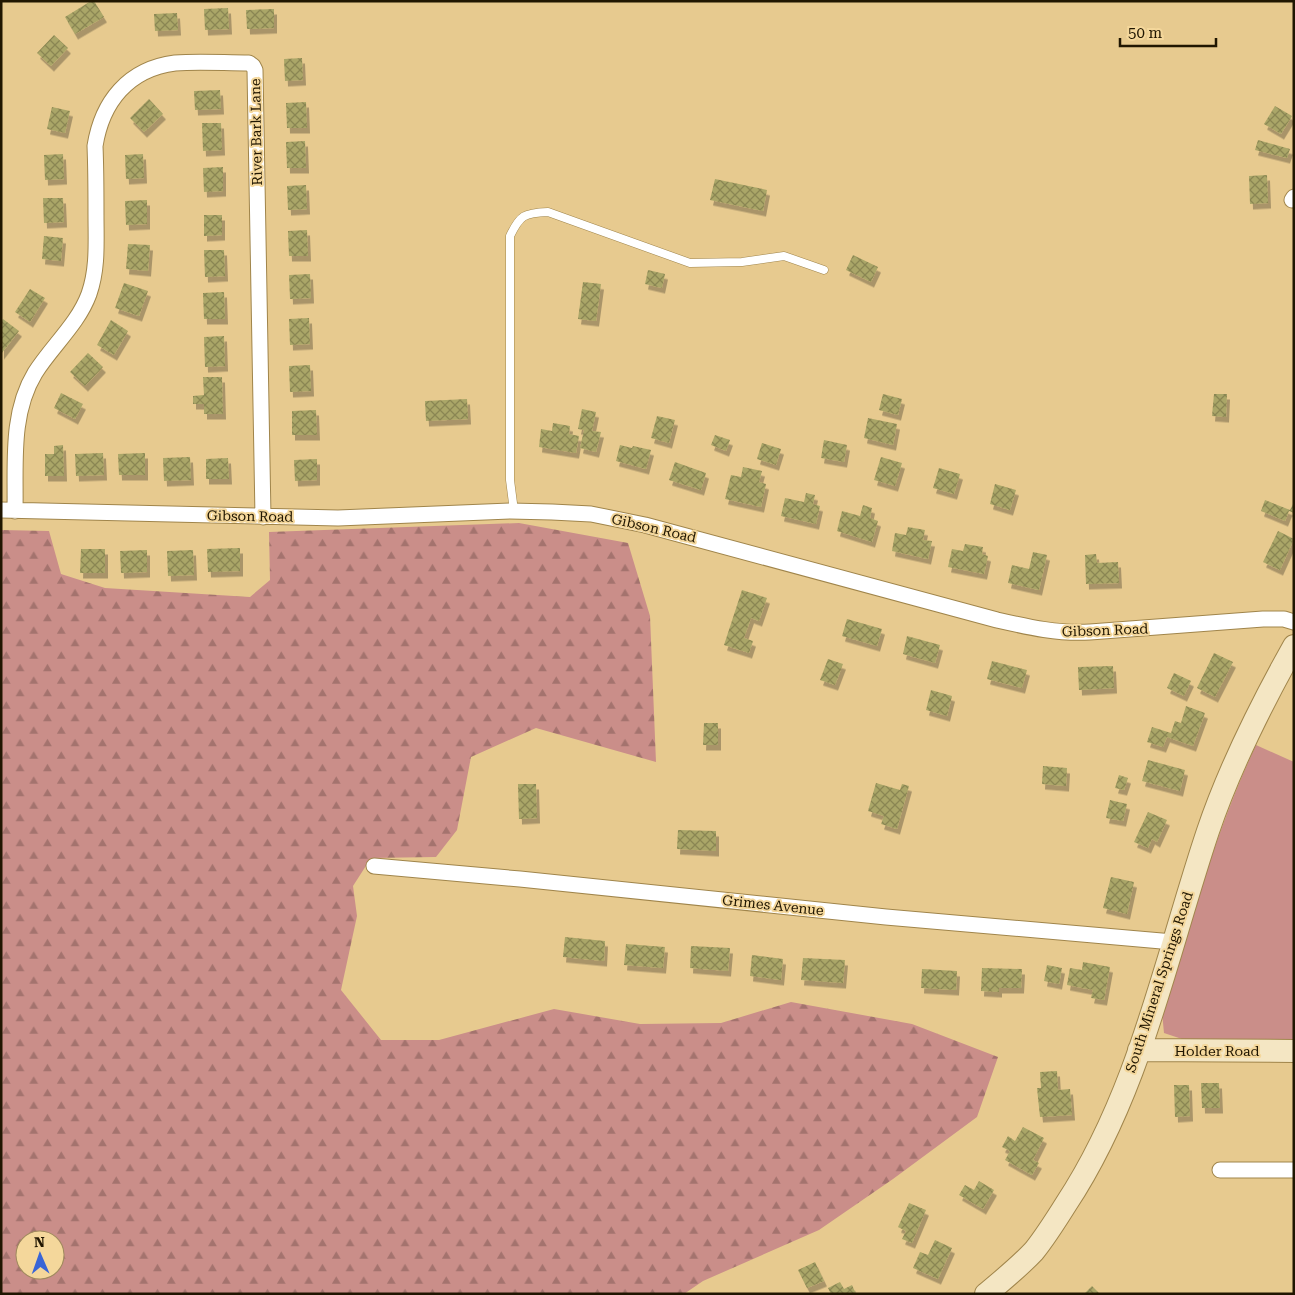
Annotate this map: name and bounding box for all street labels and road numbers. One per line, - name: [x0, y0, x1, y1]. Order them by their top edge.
- street label: River Bark Lane: [247, 78, 265, 186]
- street label: Gibson Road: [207, 507, 293, 525]
- street label: Gibson Road: [610, 510, 698, 546]
- street label: Gibson Road: [1062, 620, 1149, 640]
- street label: South Mineral Springs Road: [1122, 890, 1196, 1074]
- street label: Grimes Avenue: [721, 892, 825, 918]
- street label: Holder Road: [1175, 1043, 1259, 1059]

